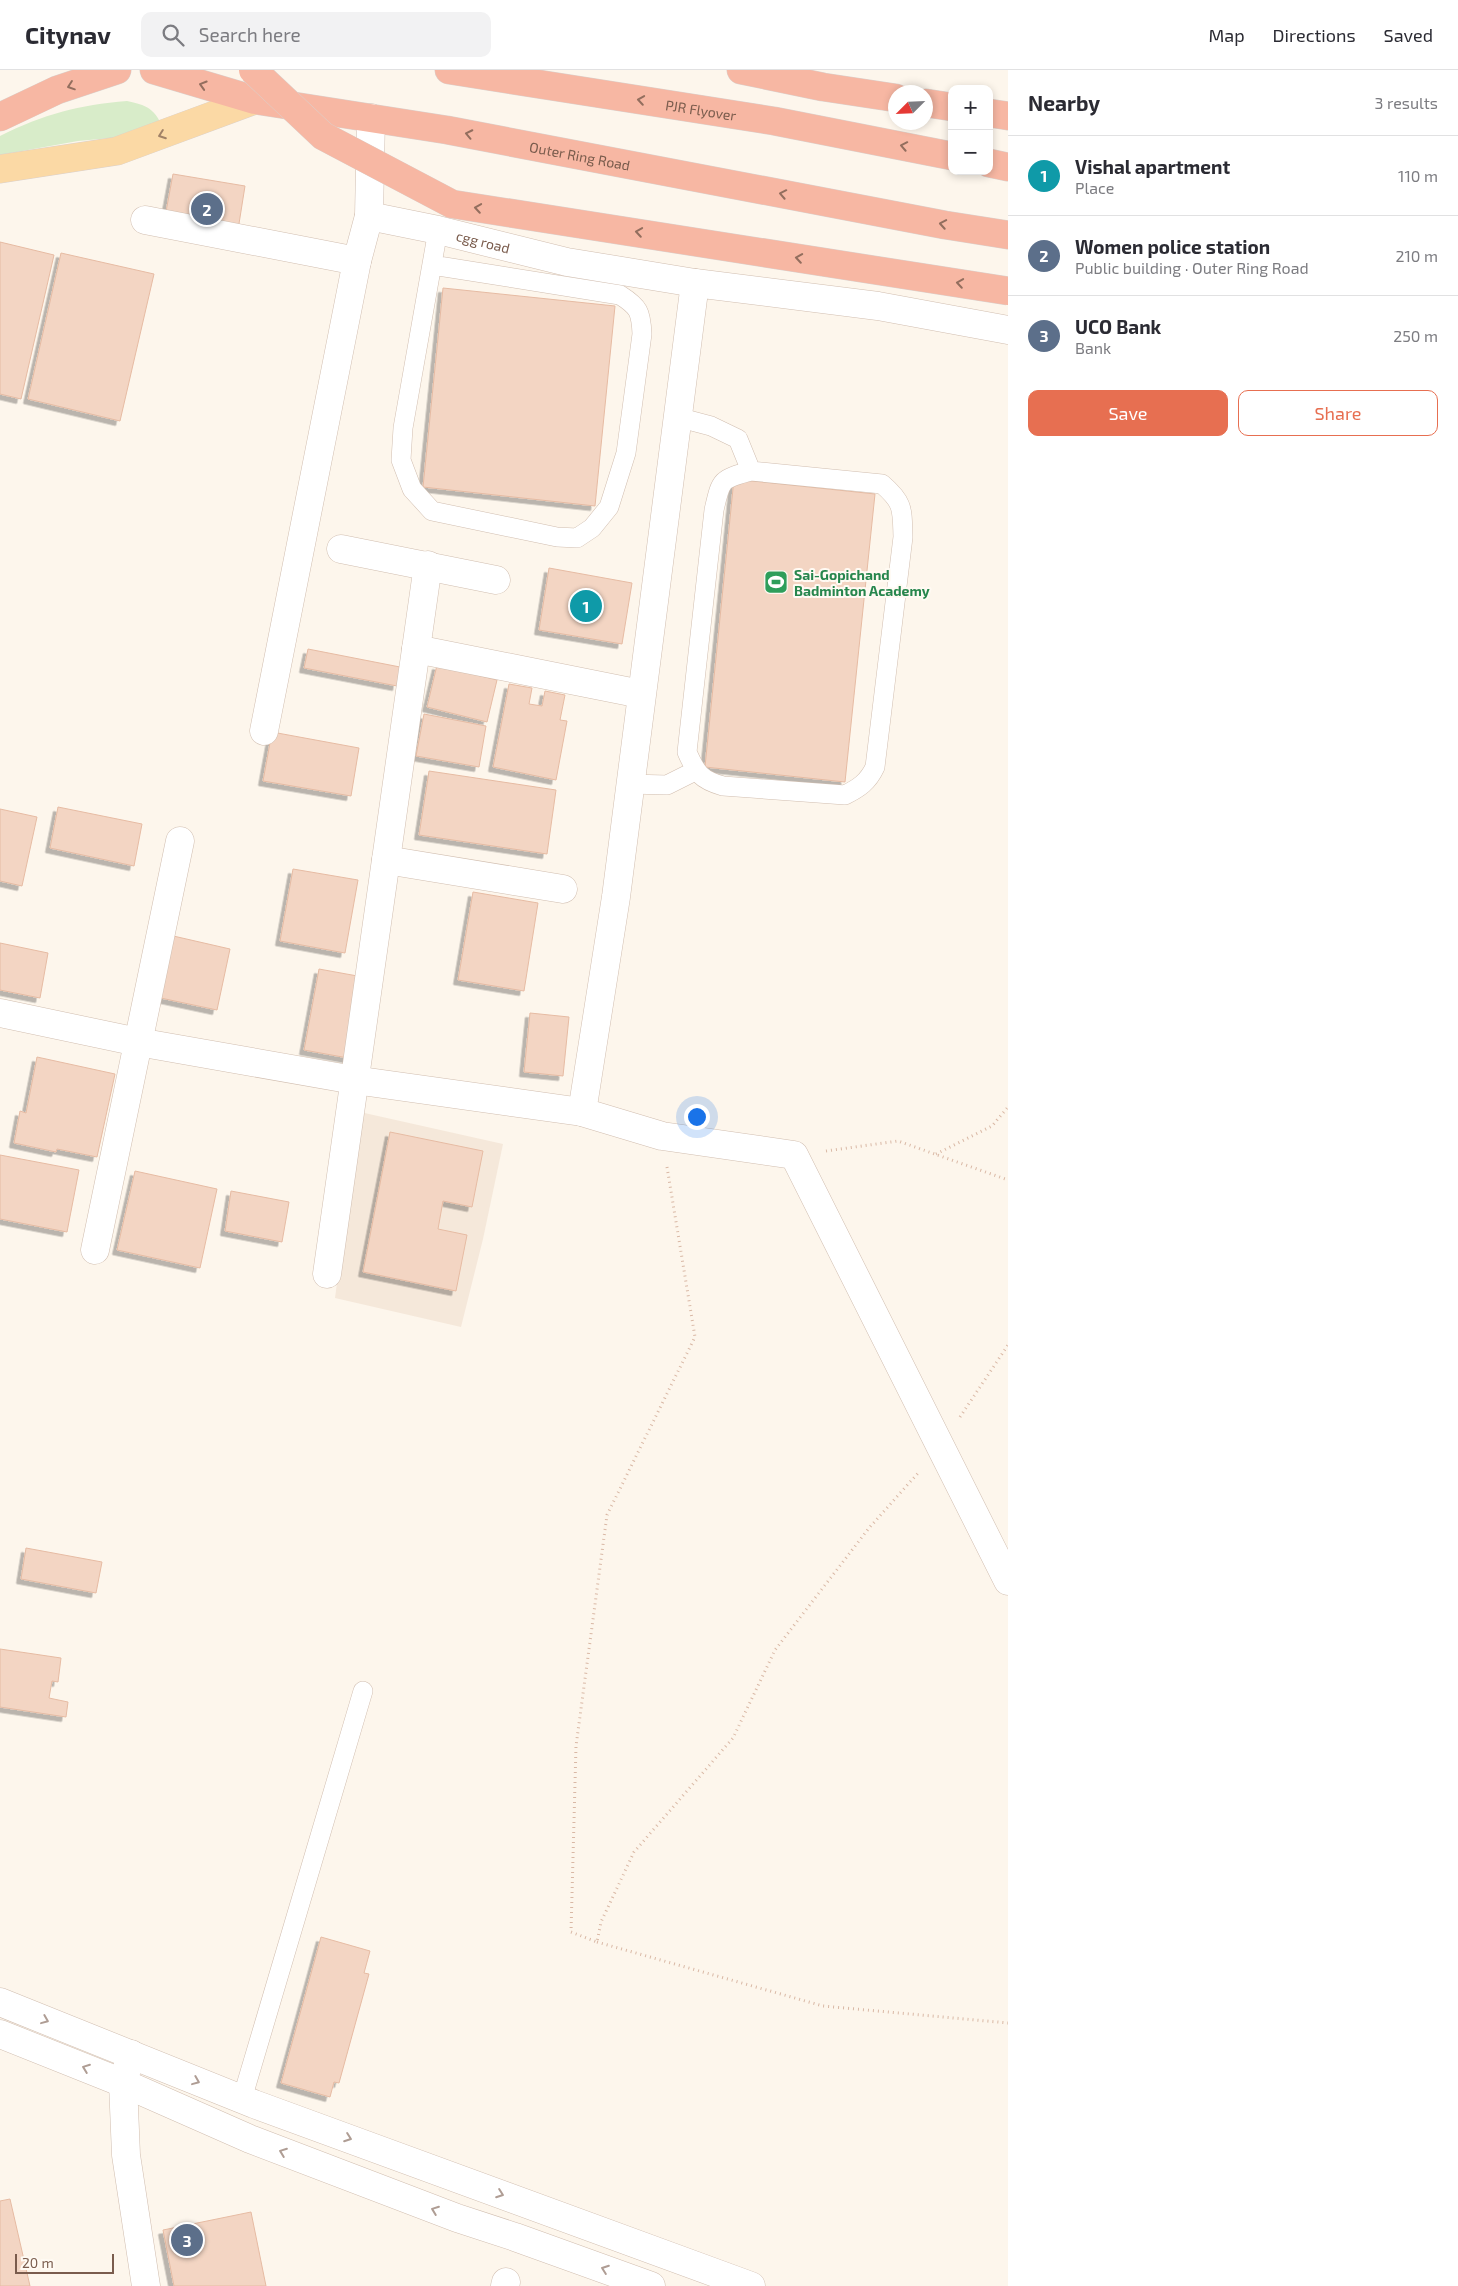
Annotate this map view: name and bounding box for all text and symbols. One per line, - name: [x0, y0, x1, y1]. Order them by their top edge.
- search box: [141, 12, 491, 57]
- text: Citynav: [25, 20, 111, 49]
- icon: search: [159, 21, 187, 49]
- text: Search here: [199, 23, 301, 46]
- text: Map: [1208, 24, 1245, 46]
- text: Directions: [1273, 24, 1356, 46]
- text: Saved: [1384, 24, 1433, 46]
- one-way arrow: [67, 80, 76, 90]
- one-way arrow: [199, 80, 208, 90]
- north arrow: [888, 85, 933, 130]
- map controls: [948, 85, 993, 175]
- button: +: [948, 85, 993, 130]
- text: Nearby: [1028, 90, 1100, 115]
- text: 3 results: [1375, 93, 1438, 112]
- one-way arrow: [636, 95, 644, 106]
- street label: PJR Flyover: [664, 96, 738, 124]
- one-way arrow: [158, 129, 167, 139]
- one-way arrow: [464, 129, 473, 140]
- button: −: [948, 130, 993, 175]
- street label: Outer Ring Road: [528, 137, 632, 173]
- one-way arrow: [900, 142, 908, 152]
- text: Vishal apartment: [1075, 155, 1230, 178]
- text: 1: [1041, 166, 1047, 185]
- text: 110 m: [1398, 166, 1438, 185]
- text: Place: [1075, 178, 1114, 197]
- pin: 2: [191, 190, 223, 228]
- one-way arrow: [779, 190, 787, 200]
- one-way arrow: [474, 203, 483, 213]
- one-way arrow: [938, 220, 947, 230]
- street label: cgg road: [455, 226, 512, 256]
- one-way arrow: [635, 227, 643, 238]
- text: Women police station: [1075, 235, 1270, 258]
- text: 2: [1039, 246, 1049, 265]
- text: 210 m: [1395, 246, 1438, 265]
- one-way arrow: [795, 253, 804, 263]
- text: Public building · Outer Ring Road: [1075, 258, 1309, 277]
- one-way arrow: [956, 279, 964, 289]
- text: UCO Bank: [1075, 315, 1161, 338]
- text: 3: [1039, 326, 1049, 345]
- text: 250 m: [1393, 326, 1438, 345]
- text: Bank: [1075, 338, 1111, 357]
- button: Save: [1028, 390, 1228, 436]
- button: Share: [1238, 390, 1438, 436]
- place label: Sai-Gopichand Badminton Academy: [794, 566, 930, 599]
- sports icon: Sai-Gopichand Badminton Academy: [763, 569, 789, 595]
- pin: 1: [570, 587, 602, 625]
- your location: [684, 1104, 710, 1130]
- one-way arrow: [40, 2014, 49, 2024]
- one-way arrow: [82, 2064, 90, 2074]
- one-way arrow: [191, 2074, 200, 2085]
- one-way arrow: [343, 2132, 352, 2142]
- one-way arrow: [280, 2147, 288, 2157]
- one-way arrow: [496, 2188, 504, 2198]
- one-way arrow: [431, 2206, 440, 2216]
- pin: 3: [171, 2221, 203, 2259]
- scale bar: [15, 2251, 114, 2274]
- text: 20 m: [22, 2254, 54, 2271]
- one-way arrow: [601, 2265, 610, 2275]

